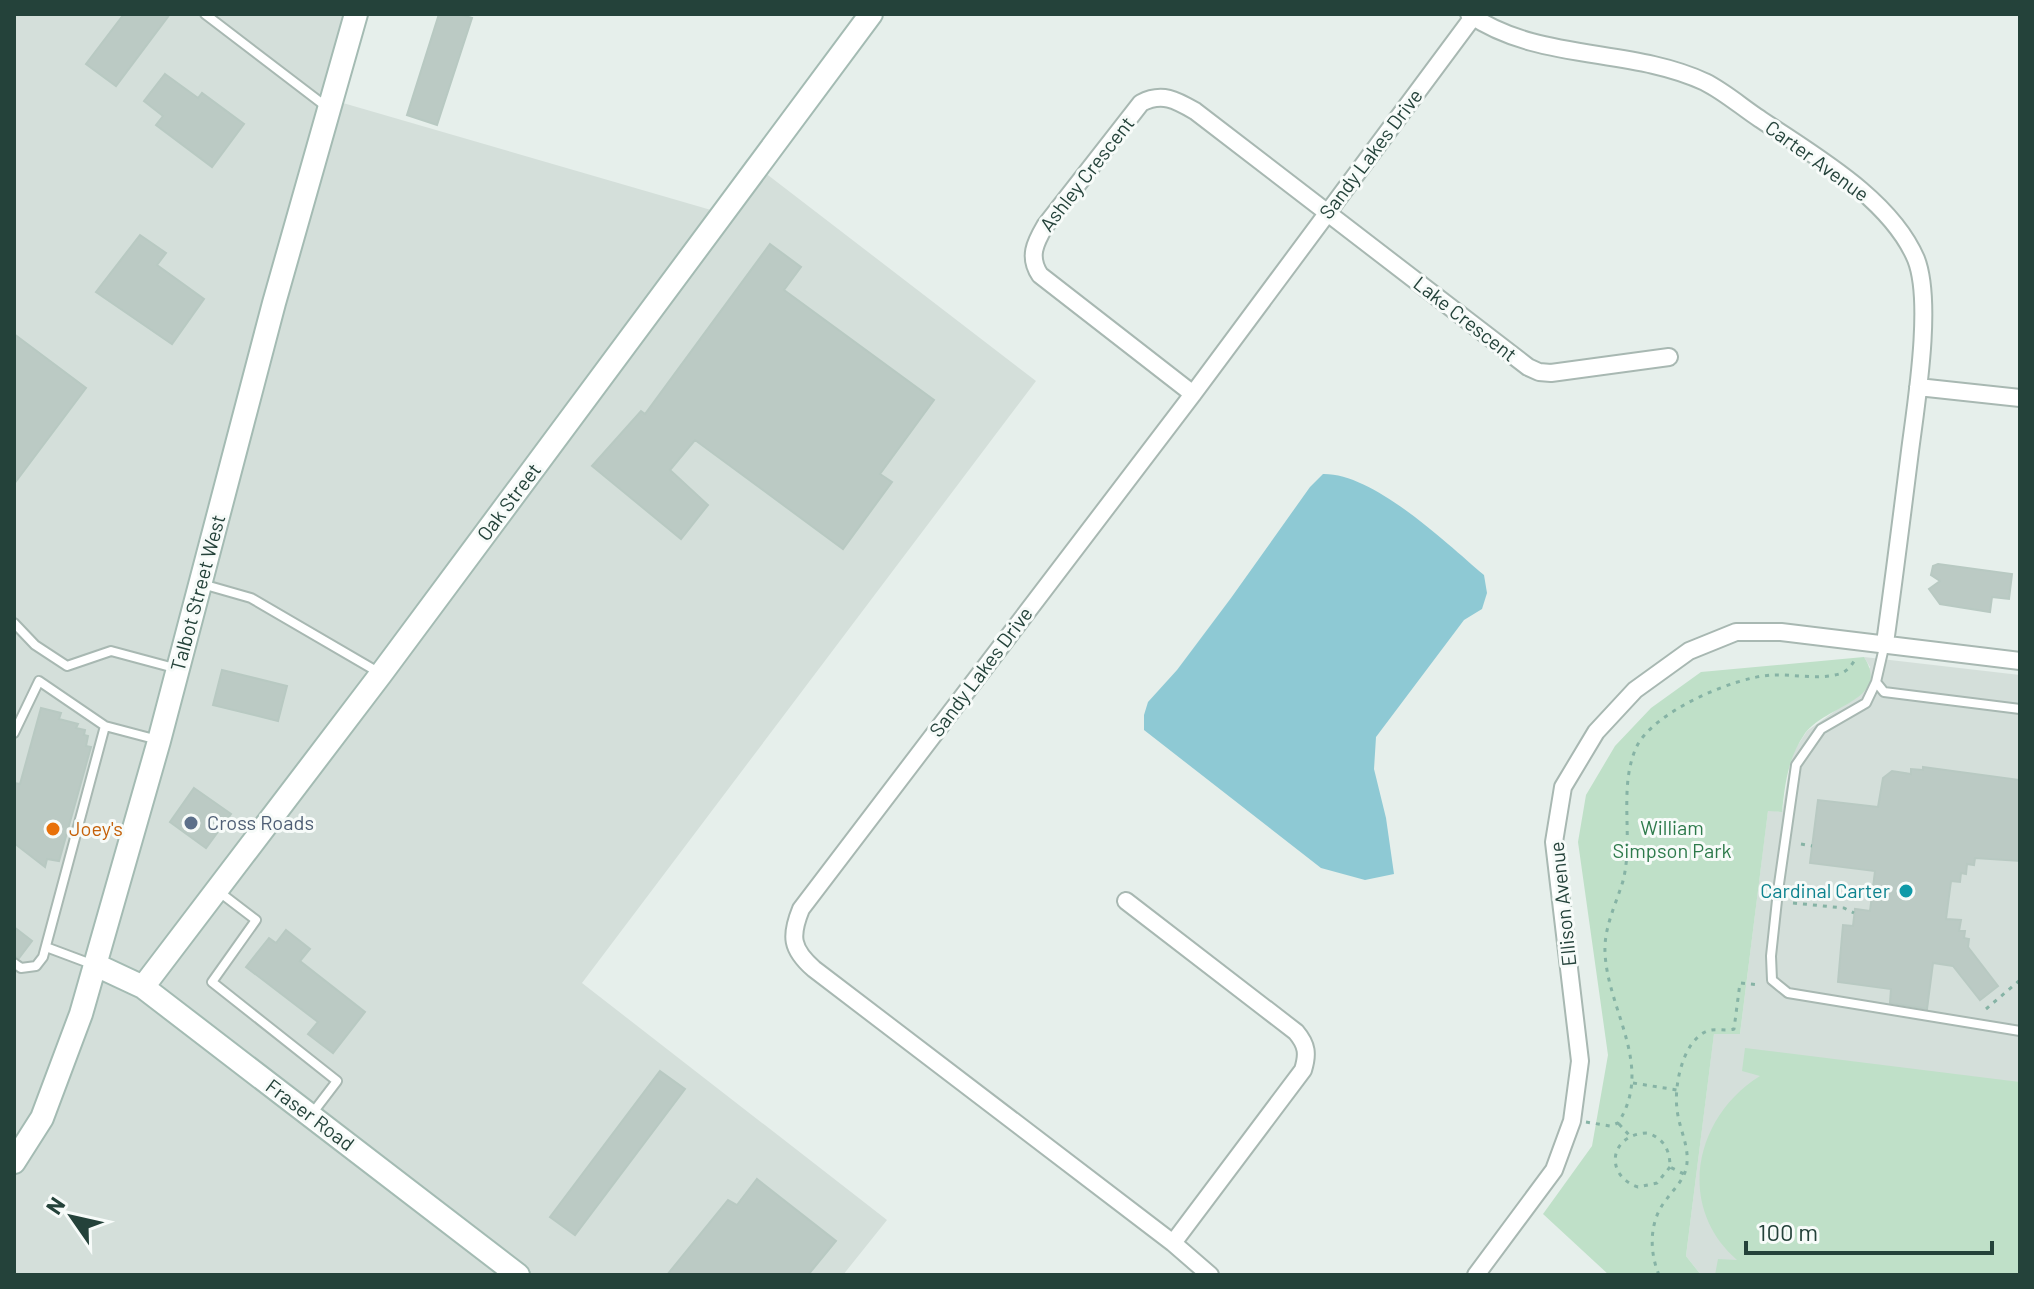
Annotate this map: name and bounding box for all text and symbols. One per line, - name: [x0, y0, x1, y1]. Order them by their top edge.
- street label: Sandy Lakes Drive: [1314, 84, 1427, 223]
- street label: Ashley Crescent: [1034, 111, 1139, 236]
- street label: Carter Avenue: [1761, 115, 1874, 206]
- street label: Lake Crescent: [1409, 270, 1522, 366]
- street label: Oak Street: [471, 458, 545, 545]
- street label: Talbot Street West: [165, 512, 230, 674]
- street label: Sandy Lakes Drive: [924, 602, 1037, 741]
- place label: Cross Roads: [207, 810, 314, 834]
- marker: Cross Roads: [182, 814, 200, 832]
- park label: William Simpson Park: [1613, 815, 1731, 862]
- place label: Joey's: [69, 816, 123, 840]
- marker: Joey's: [44, 820, 62, 838]
- street label: Ellison Avenue: [1544, 841, 1580, 968]
- place label: Cardinal Carter: [1760, 878, 1890, 902]
- marker: Cardinal Carter: [1897, 882, 1915, 900]
- street label: Fraser Road: [262, 1073, 360, 1155]
- north arrow: [32, 1177, 112, 1257]
- text: N: [40, 1192, 69, 1219]
- scale bar: [1746, 1205, 1992, 1255]
- text: 100 m: [1758, 1217, 1818, 1246]

